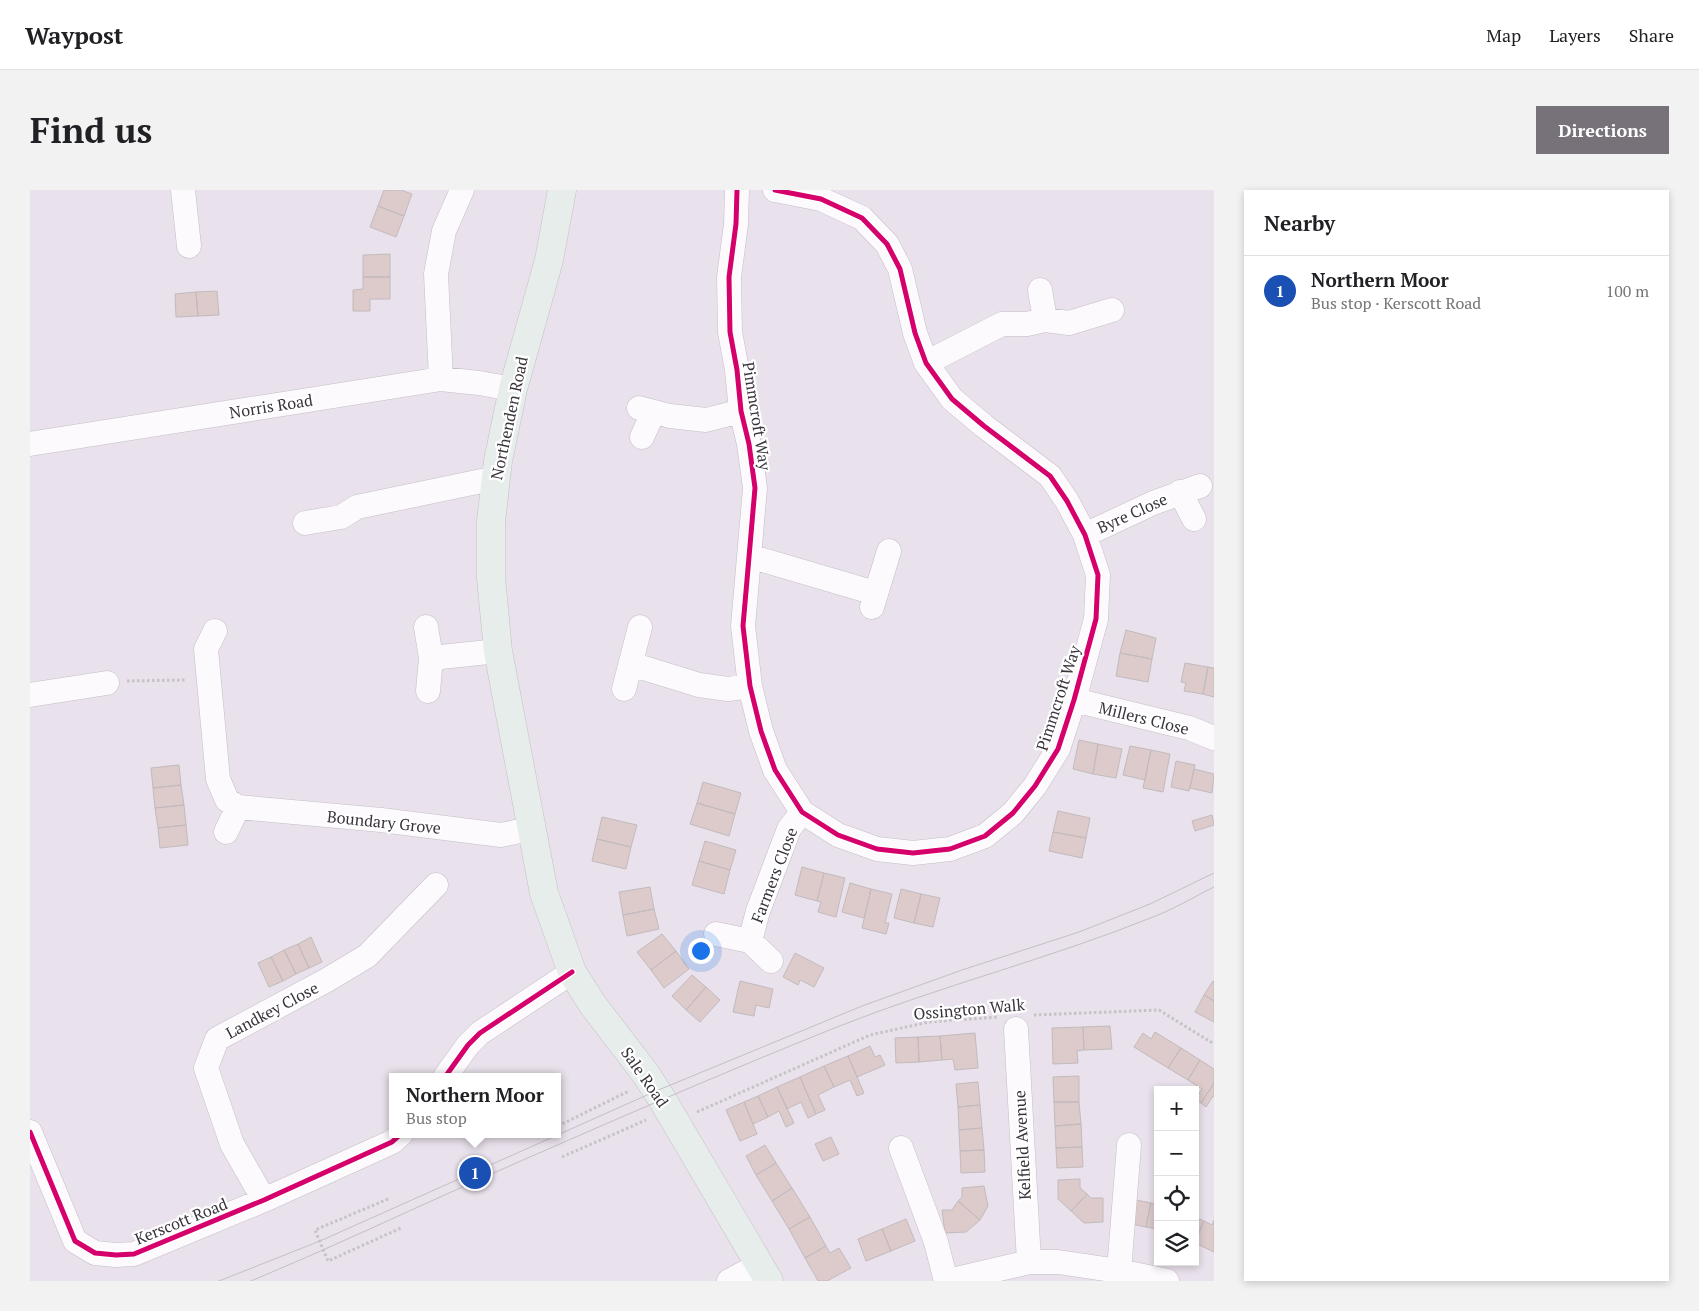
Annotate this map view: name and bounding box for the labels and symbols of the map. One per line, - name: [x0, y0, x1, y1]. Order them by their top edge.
- street label: Northenden Road: [485, 354, 533, 482]
- street label: Pimmcroft Way: [738, 360, 777, 473]
- street label: Norris Road: [228, 389, 314, 423]
- street label: Byre Close: [1093, 488, 1171, 538]
- street label: Pimmcroft Way: [1031, 642, 1086, 754]
- street label: Millers Close: [1097, 696, 1191, 740]
- street label: Boundary Grove: [326, 805, 442, 839]
- street label: Farmers Close: [746, 824, 802, 926]
- your location: [688, 938, 714, 964]
- street label: Landkey Close: [222, 976, 322, 1044]
- street label: Ossington Walk: [912, 993, 1026, 1025]
- street label: Sale Road: [616, 1042, 674, 1112]
- street label: Kelfield Avenue: [1008, 1090, 1036, 1200]
- pin: 1: [459, 1154, 491, 1192]
- street label: Kerscott Road: [131, 1192, 231, 1250]

